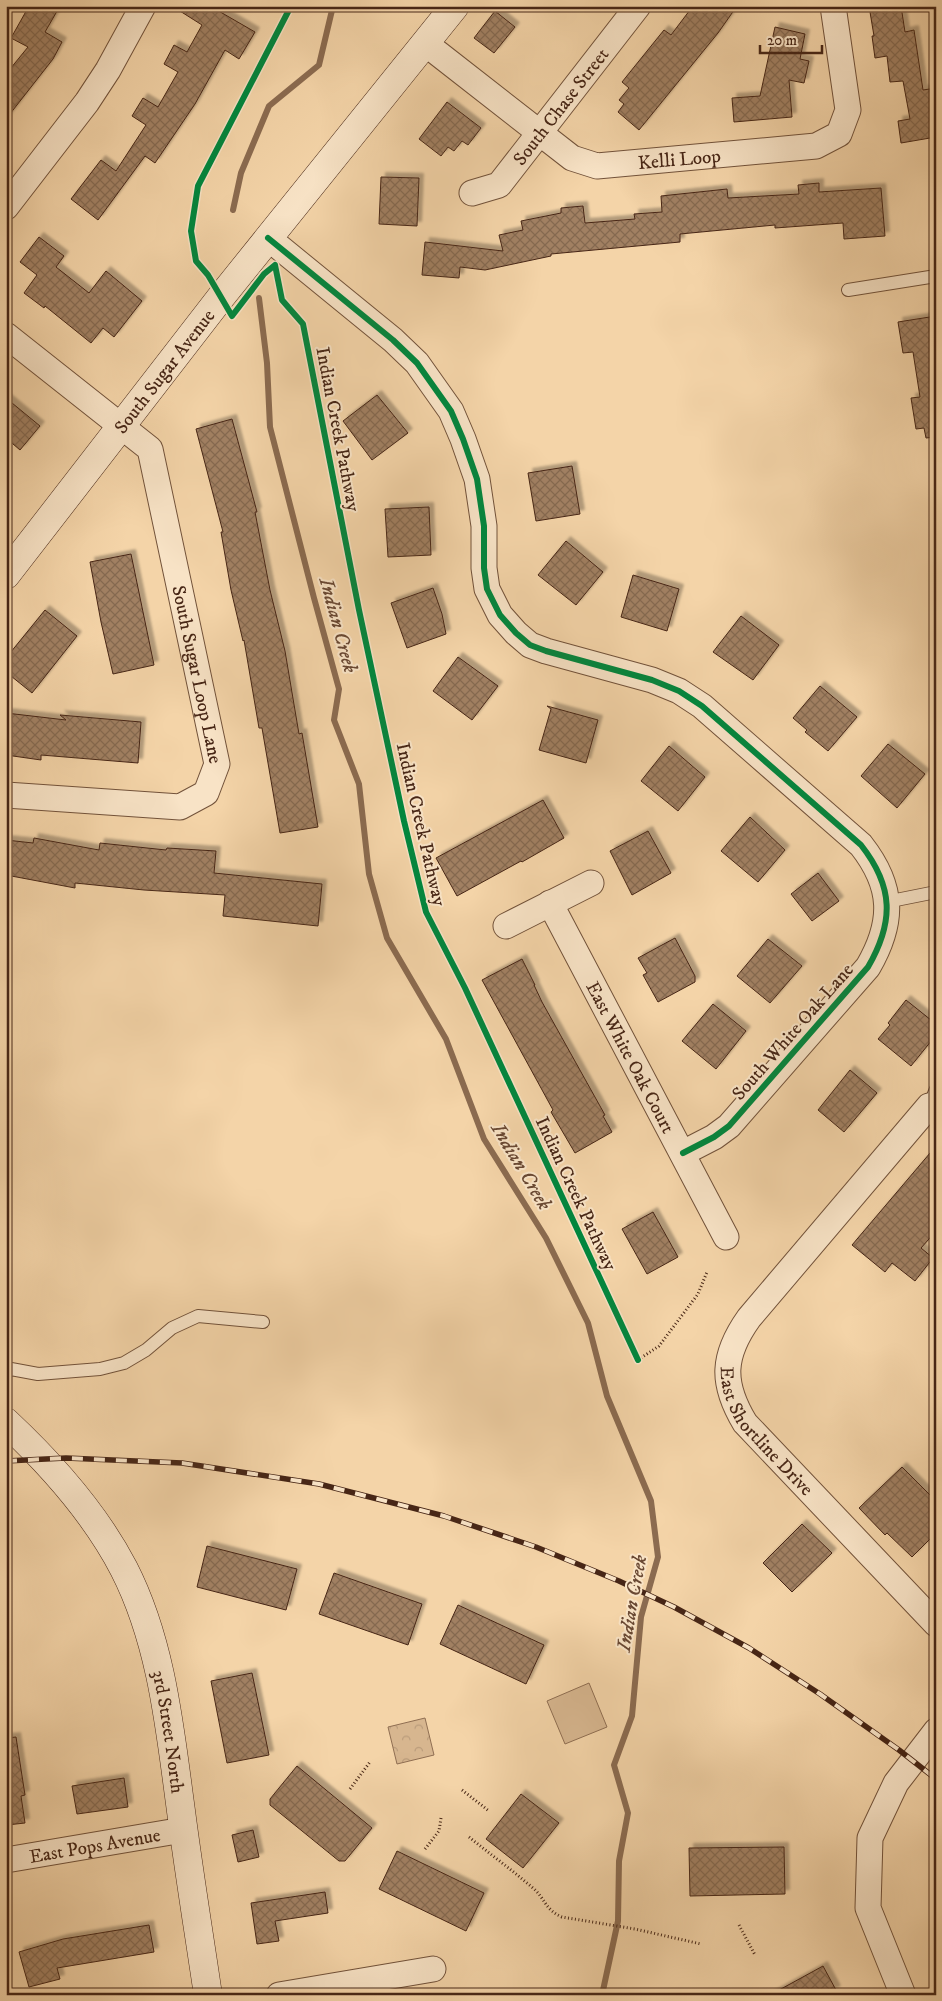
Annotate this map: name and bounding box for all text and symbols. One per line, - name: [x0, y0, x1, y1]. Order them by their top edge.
- scale bar: [760, 22, 822, 54]
- text: 20 m: [767, 31, 797, 50]
- street label: South Chase Street: [509, 44, 614, 170]
- street label: Kelli Loop: [637, 145, 722, 175]
- street label: South Sugar Avenue: [110, 305, 220, 439]
- street label: Indian Creek Pathway: [310, 345, 365, 514]
- water label: Indian Creek: [312, 573, 362, 676]
- street label: South Sugar Loop Lane: [166, 583, 227, 766]
- street label: Indian Creek Pathway: [391, 740, 451, 909]
- street label: South White Oak Lane: [727, 959, 859, 1105]
- street label: East White Oak Court: [580, 978, 679, 1137]
- street label: Indian Creek Pathway: [530, 1113, 622, 1275]
- water label: Indian Creek: [484, 1117, 557, 1216]
- street label: East Shortline Drive: [715, 1366, 818, 1501]
- water label: Indian Creek: [611, 1552, 653, 1655]
- street label: 3rd Street North: [146, 1668, 189, 1795]
- street label: East Pops Avenue: [28, 1824, 163, 1869]

